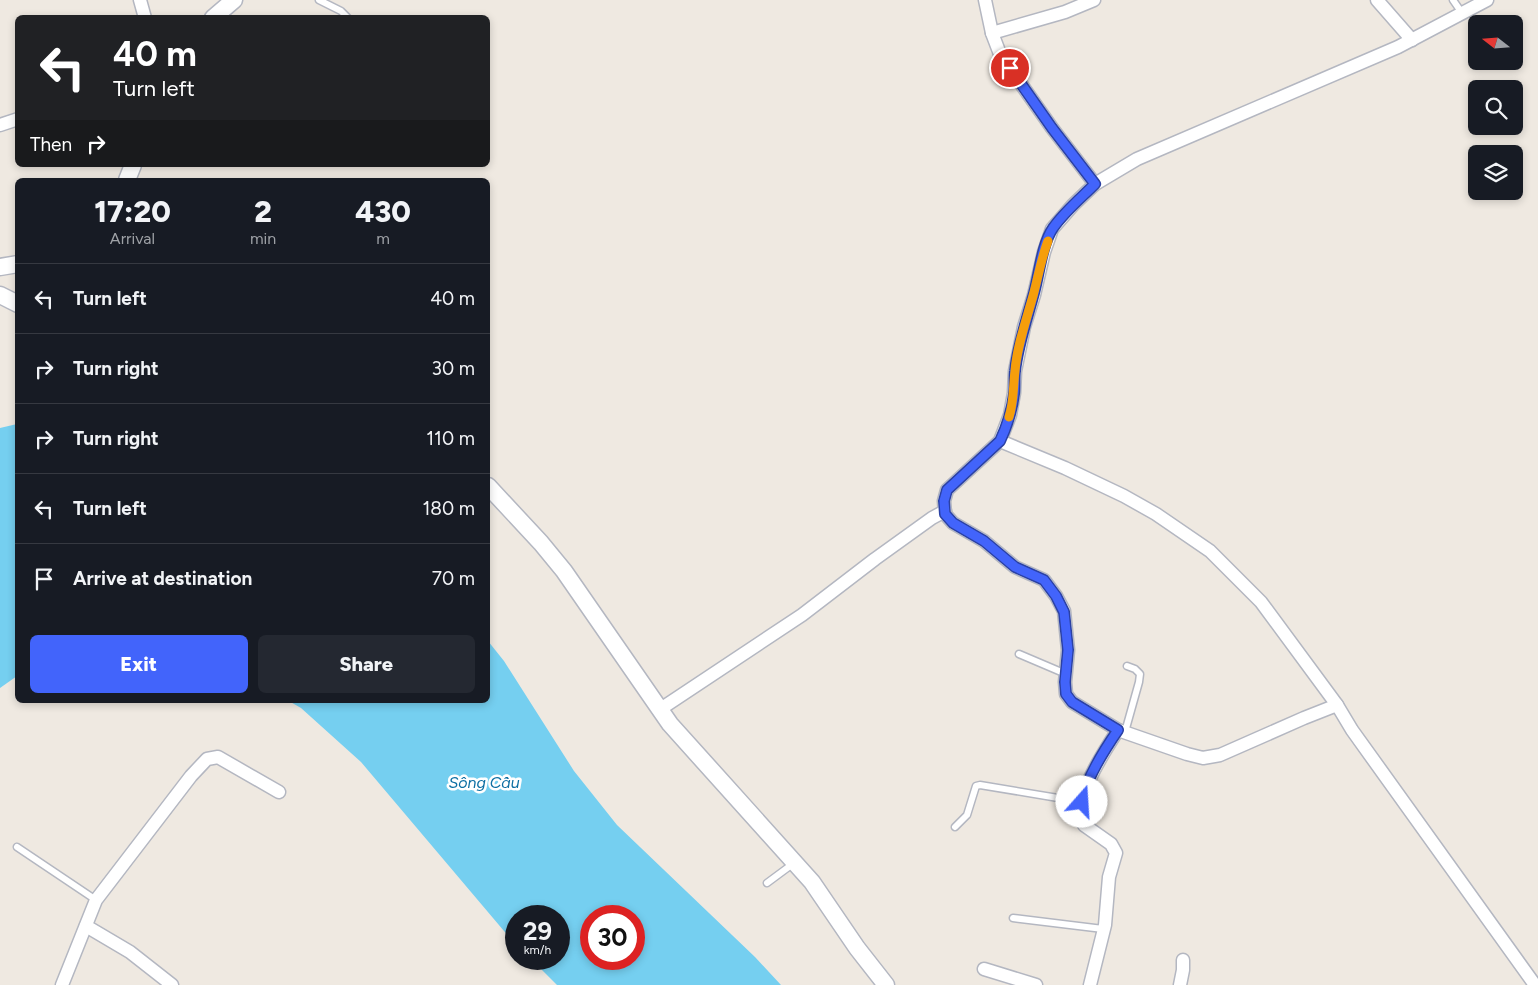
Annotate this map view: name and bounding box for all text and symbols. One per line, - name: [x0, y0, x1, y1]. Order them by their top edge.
- north arrow: [1468, 15, 1522, 70]
- map controls: [1468, 15, 1523, 200]
- text: 40 m: [113, 33, 197, 75]
- icon: left: [30, 35, 95, 100]
- pin: [989, 47, 1031, 89]
- icon: arrive: [996, 54, 1024, 82]
- text: Turn left: [113, 75, 195, 102]
- button: search: [1468, 80, 1523, 135]
- icon: right: [82, 130, 110, 158]
- text: Then: [30, 133, 72, 156]
- button: layers: [1468, 145, 1523, 200]
- text: 17:20: [94, 193, 171, 230]
- text: 2: [254, 193, 272, 230]
- text: 430: [355, 193, 411, 230]
- text: Arrival: [110, 229, 155, 248]
- text: min: [250, 229, 276, 248]
- text: m: [376, 229, 390, 248]
- icon: left: [30, 285, 58, 313]
- text: Turn left: [73, 287, 147, 310]
- text: 40 m: [430, 287, 475, 310]
- icon: right: [30, 355, 58, 383]
- text: Turn right: [73, 357, 159, 380]
- text: 30 m: [432, 357, 475, 380]
- icon: right: [30, 425, 58, 453]
- text: Turn right: [73, 427, 159, 450]
- text: 110 m: [426, 427, 475, 450]
- icon: left: [30, 495, 58, 523]
- text: Turn left: [73, 497, 147, 520]
- text: 180 m: [422, 497, 475, 520]
- icon: arrive: [30, 565, 58, 593]
- text: Arrive at destination: [73, 567, 252, 590]
- text: 70 m: [432, 567, 475, 590]
- button: Exit: [30, 635, 248, 693]
- button: Share: [258, 635, 475, 693]
- water label: Sông Cầu: [448, 773, 520, 792]
- position arrow: [1055, 775, 1107, 827]
- speed limit sign: 30: [580, 905, 645, 970]
- text: 29: [523, 916, 552, 946]
- text: km/h: [524, 943, 551, 957]

